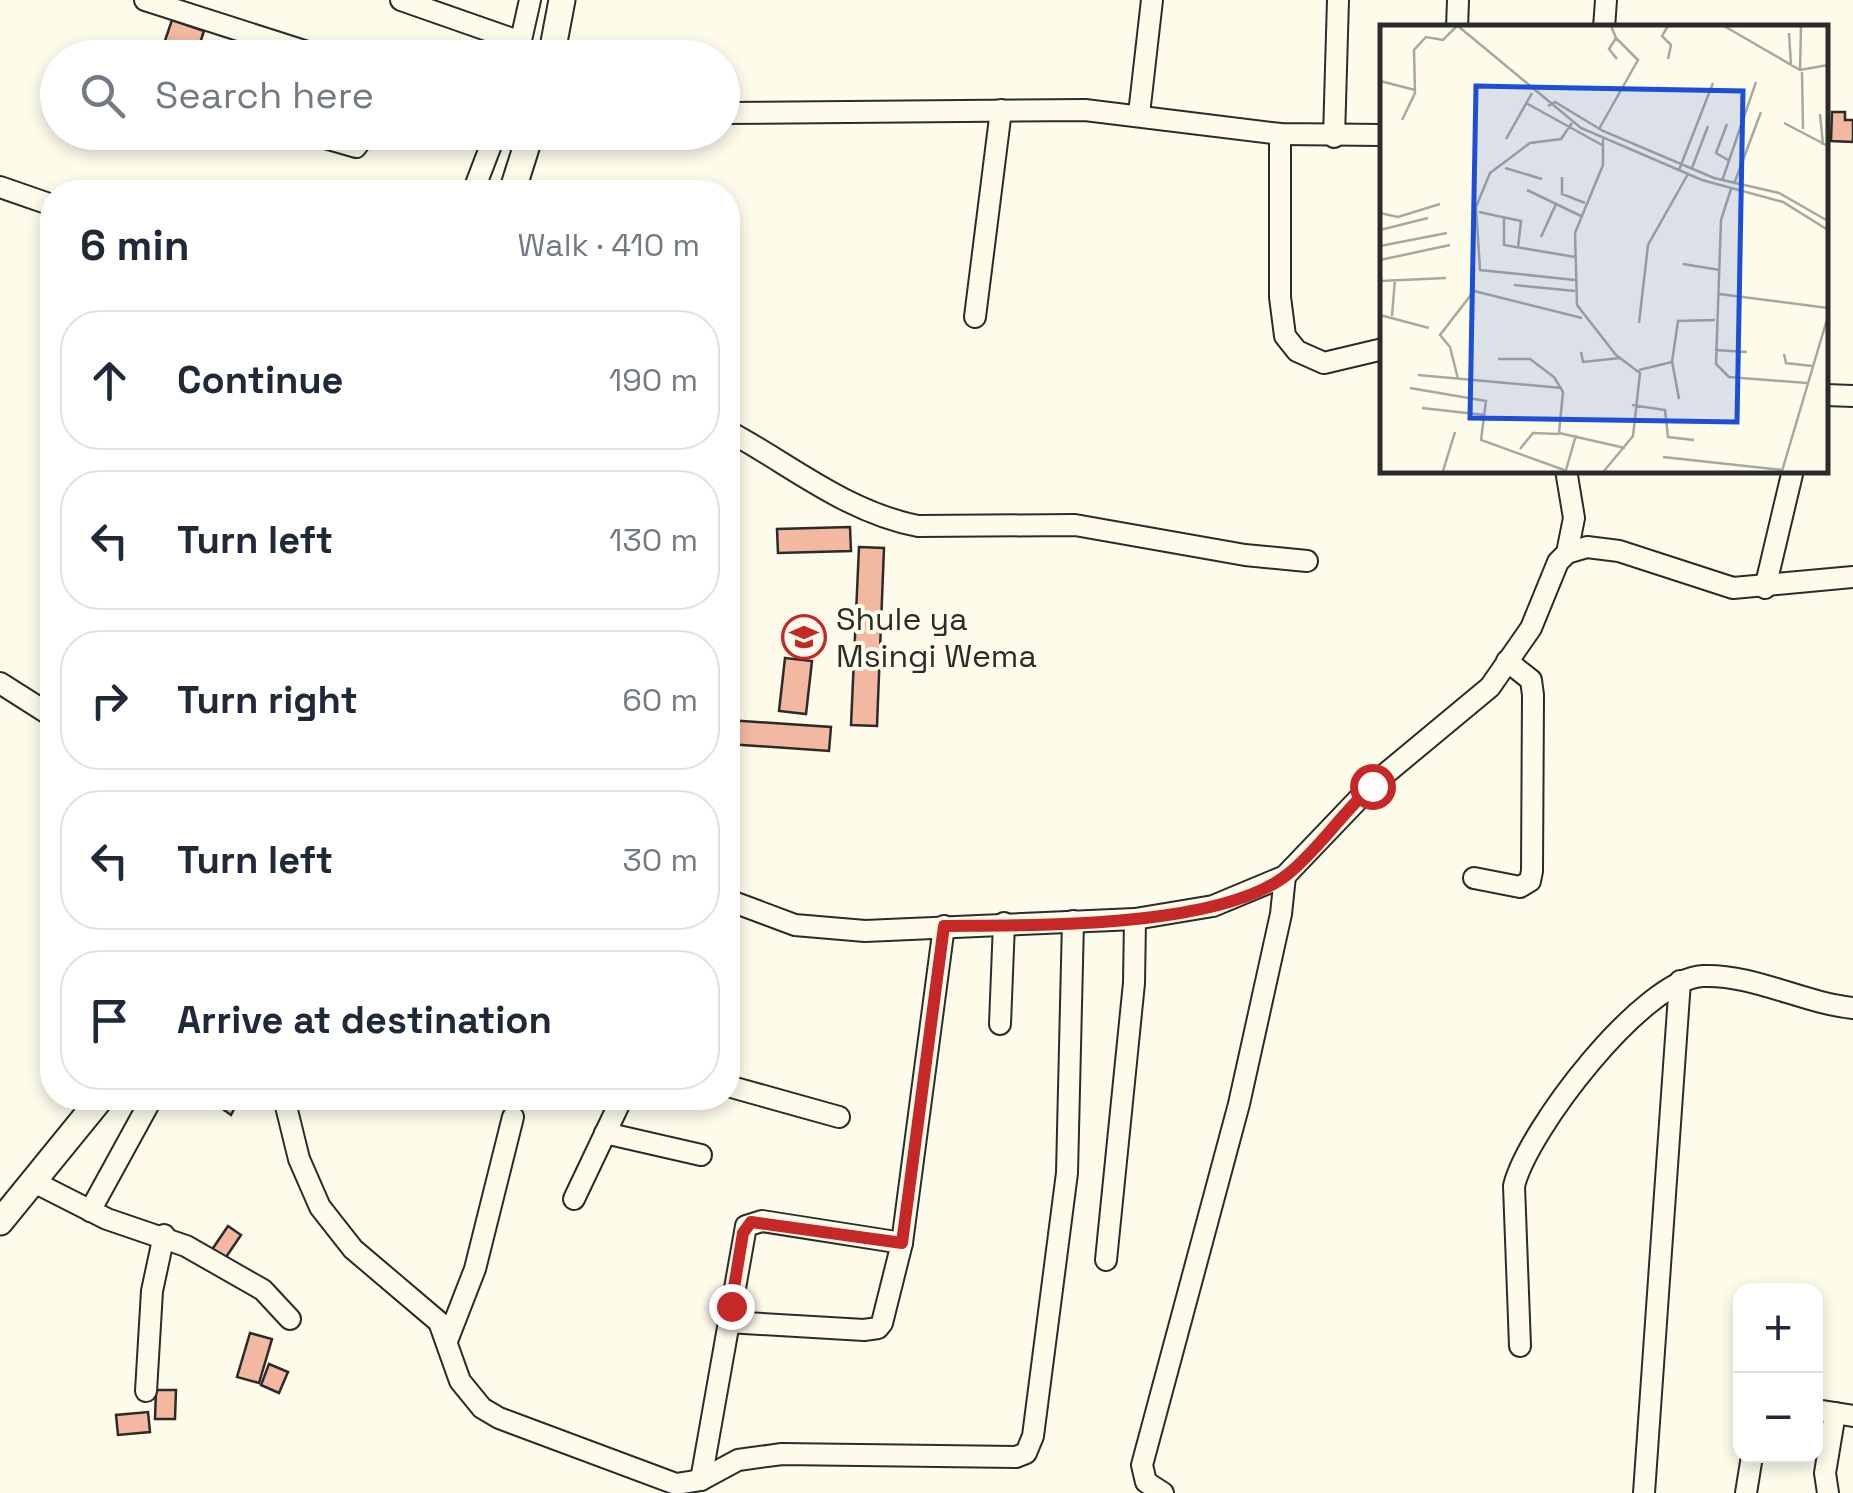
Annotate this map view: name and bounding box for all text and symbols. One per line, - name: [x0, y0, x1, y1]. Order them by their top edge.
- inset map: [1380, 25, 1828, 472]
- search box: [40, 40, 740, 150]
- icon: search: [75, 68, 130, 123]
- text: Search here: [155, 71, 374, 119]
- text: 6 min: [80, 219, 190, 272]
- text: Walk · 410 m: [518, 225, 700, 265]
- icon: ahead: [82, 353, 137, 408]
- text: Continue: [177, 356, 343, 404]
- text: 190 m: [609, 360, 698, 400]
- icon: left: [82, 513, 137, 568]
- text: Turn left: [177, 516, 333, 564]
- text: 130 m: [609, 520, 698, 560]
- place label: Shule ya Msingi Wema: [836, 599, 1037, 676]
- school or university icon: Shule ya Msingi Wema: [781, 614, 827, 660]
- icon: right: [82, 673, 137, 728]
- text: Turn right: [177, 676, 358, 724]
- text: 60 m: [622, 680, 698, 720]
- route start: [1350, 764, 1396, 810]
- icon: left: [82, 833, 137, 888]
- text: Turn left: [177, 836, 333, 884]
- text: 30 m: [622, 840, 698, 880]
- icon: arrive: [82, 993, 137, 1048]
- text: Arrive at destination: [177, 996, 552, 1044]
- map controls: [1733, 1283, 1823, 1463]
- button: +: [1733, 1283, 1823, 1373]
- route end: [709, 1284, 755, 1330]
- button: −: [1733, 1373, 1823, 1463]

